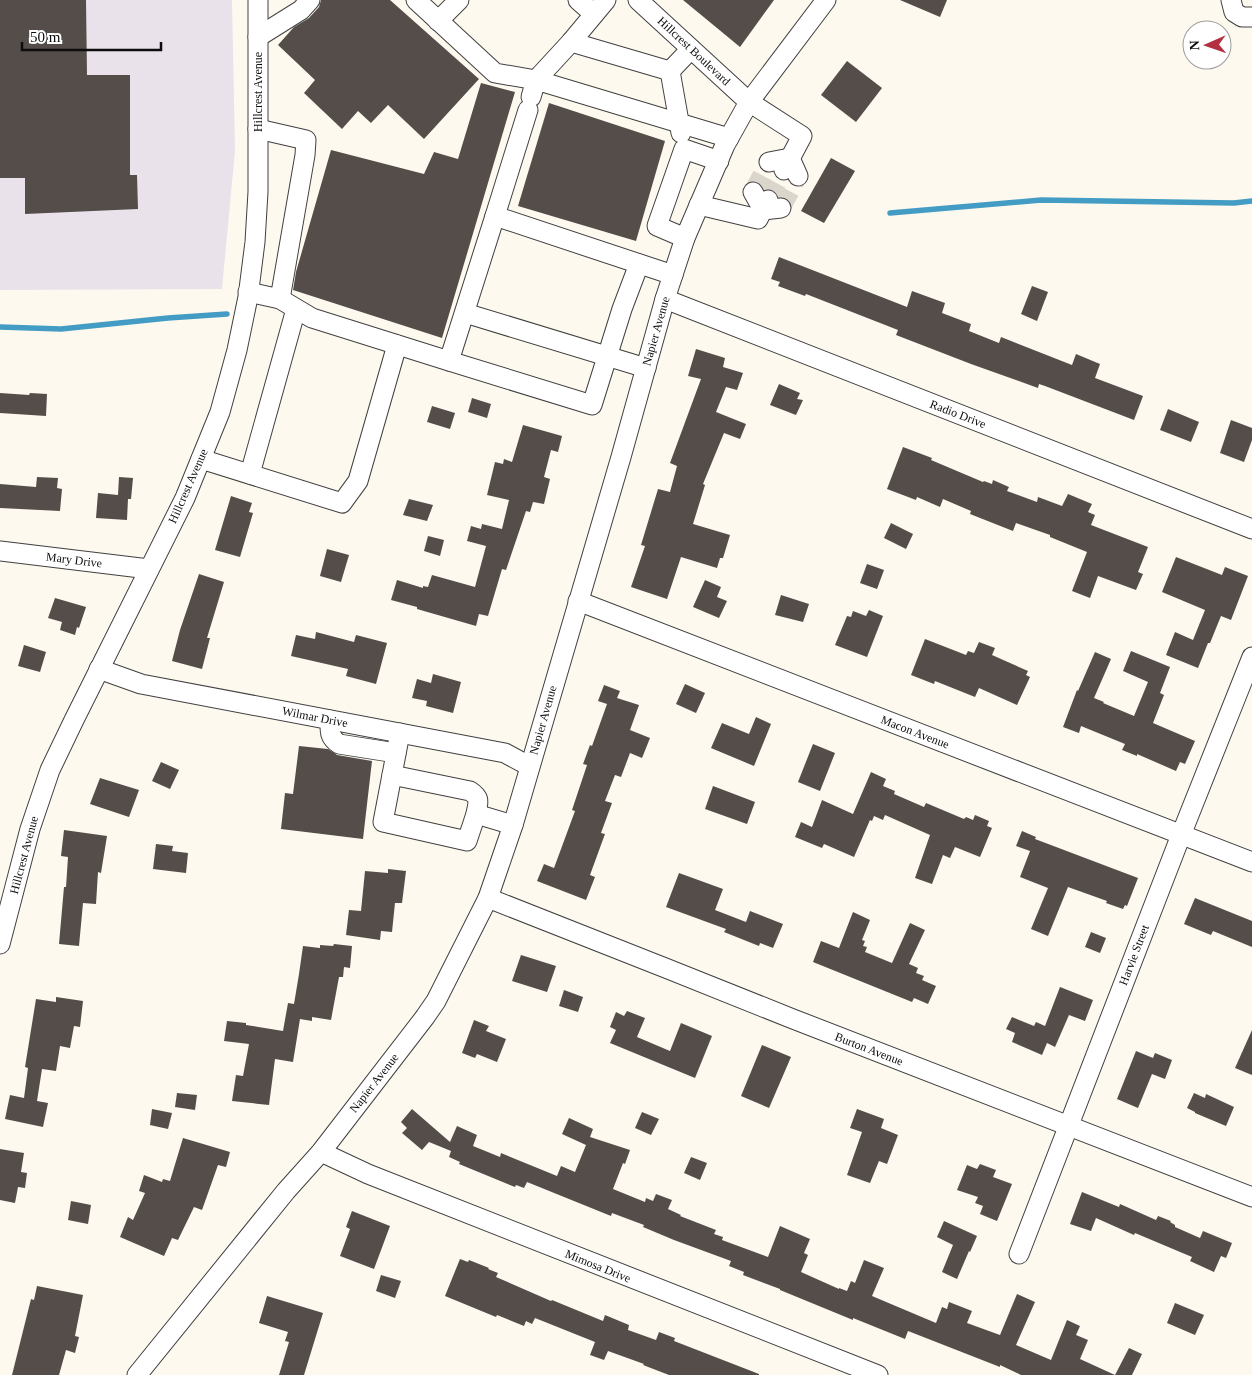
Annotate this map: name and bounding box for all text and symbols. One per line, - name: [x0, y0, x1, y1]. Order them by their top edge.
- street label: Hillcrest Boulevard: [655, 14, 733, 88]
- scale bar: [22, 20, 161, 52]
- north arrow: [1182, 20, 1232, 70]
- text: 50 m: [30, 29, 61, 45]
- text: N: [1187, 40, 1202, 51]
- street label: Hillcrest Avenue: [251, 52, 265, 132]
- street label: Napier Avenue: [639, 295, 673, 367]
- street label: Radio Drive: [928, 397, 988, 431]
- street label: Hillcrest Avenue: [165, 447, 211, 525]
- street label: Mary Drive: [45, 550, 103, 570]
- street label: Napier Avenue: [526, 684, 560, 756]
- street label: Wilmar Drive: [281, 704, 349, 730]
- street label: Macon Avenue: [879, 713, 951, 751]
- street label: Hillcrest Avenue: [7, 815, 41, 895]
- street label: Harvie Street: [1116, 922, 1152, 987]
- street label: Burton Avenue: [833, 1030, 905, 1068]
- street label: Napier Avenue: [346, 1051, 402, 1115]
- street label: Mimosa Drive: [563, 1246, 633, 1286]

